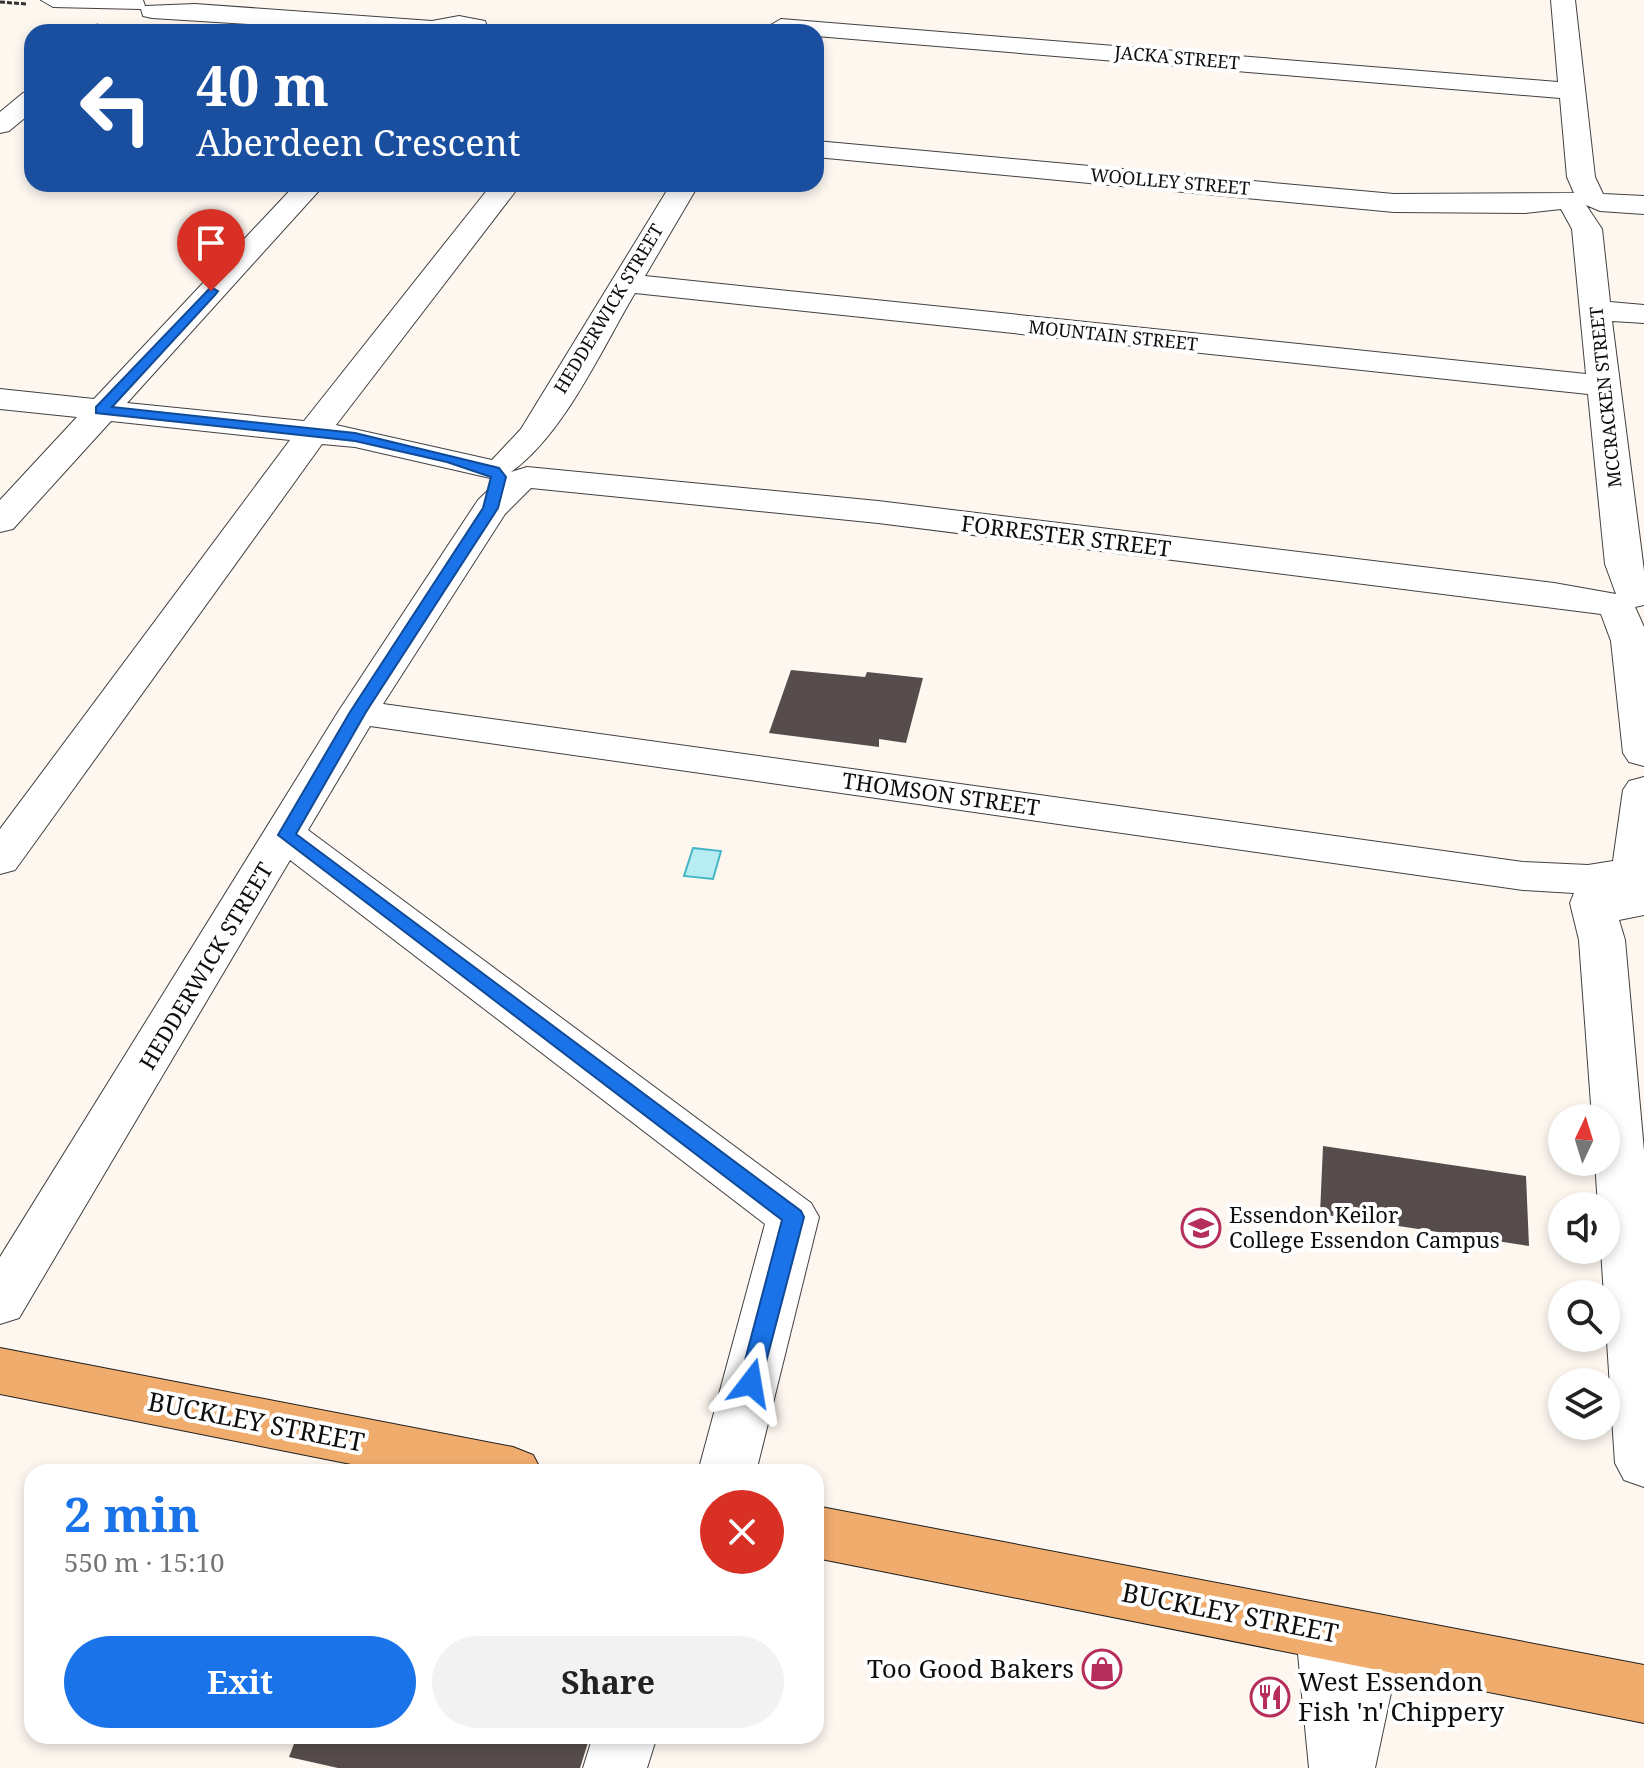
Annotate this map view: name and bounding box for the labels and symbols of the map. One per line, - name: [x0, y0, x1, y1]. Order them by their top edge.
- street label: JACKA STREET: [1113, 39, 1241, 74]
- street label: WOOLLEY STREET: [1089, 162, 1251, 200]
- pin: [177, 209, 245, 291]
- street label: HEDDERWICK STREET: [548, 219, 668, 398]
- street label: MCCRACKEN STREET: [1584, 305, 1626, 489]
- street label: MOUNTAIN STREET: [1027, 314, 1199, 356]
- street label: FORRESTER STREET: [960, 507, 1173, 563]
- street label: THOMSON STREET: [840, 764, 1042, 822]
- street label: HEDDERWICK STREET: [131, 856, 279, 1075]
- north arrow: [1548, 1104, 1620, 1176]
- place label: Essendon Keilor College Essendon Campus: [1229, 1199, 1500, 1254]
- school or university icon: Essendon Keilor College Essendon Campus: [1180, 1207, 1222, 1249]
- position arrow: [709, 1341, 793, 1425]
- street label: BUCKLEY STREET: [145, 1382, 367, 1460]
- street label: BUCKLEY STREET: [1119, 1573, 1341, 1651]
- shop icon: Too Good Bakers: [1081, 1648, 1123, 1690]
- place label: Too Good Bakers: [867, 1650, 1074, 1686]
- place label: West Essendon Fish 'n' Chippery: [1298, 1663, 1504, 1729]
- restaurant icon: West Essendon Fish 'n' Chippery: [1249, 1676, 1291, 1718]

